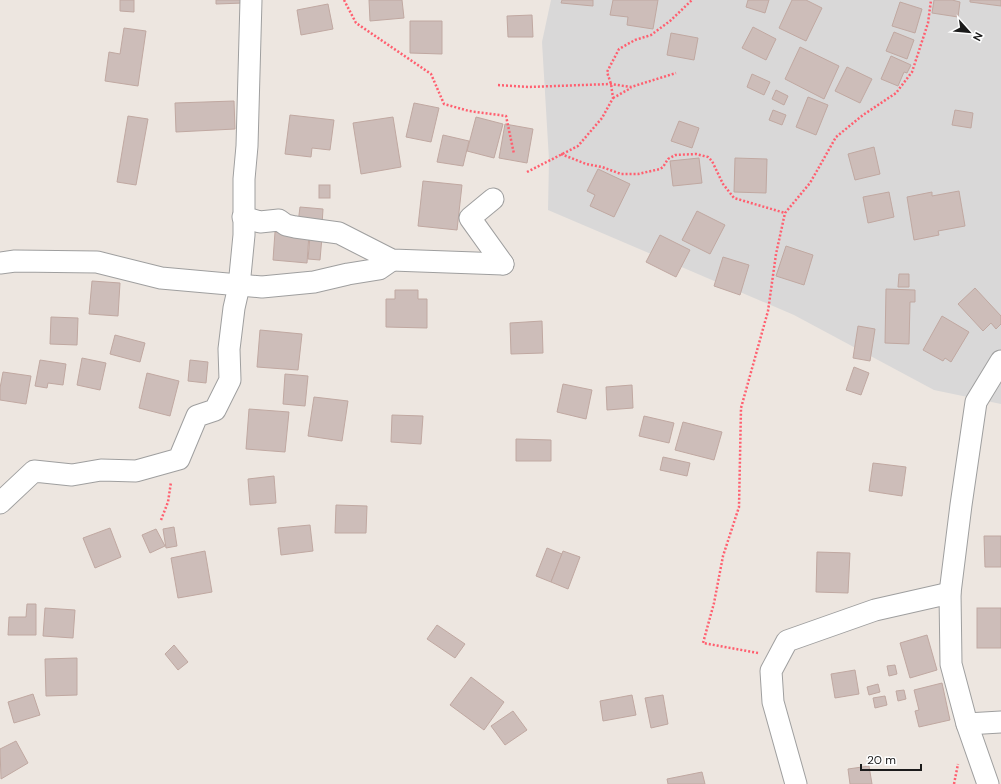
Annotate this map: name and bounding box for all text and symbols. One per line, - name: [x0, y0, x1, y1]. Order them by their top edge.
- north arrow: [949, 12, 989, 52]
- text: N: [970, 30, 986, 43]
- scale bar: [861, 746, 921, 772]
- text: 20 m: [867, 752, 896, 768]

